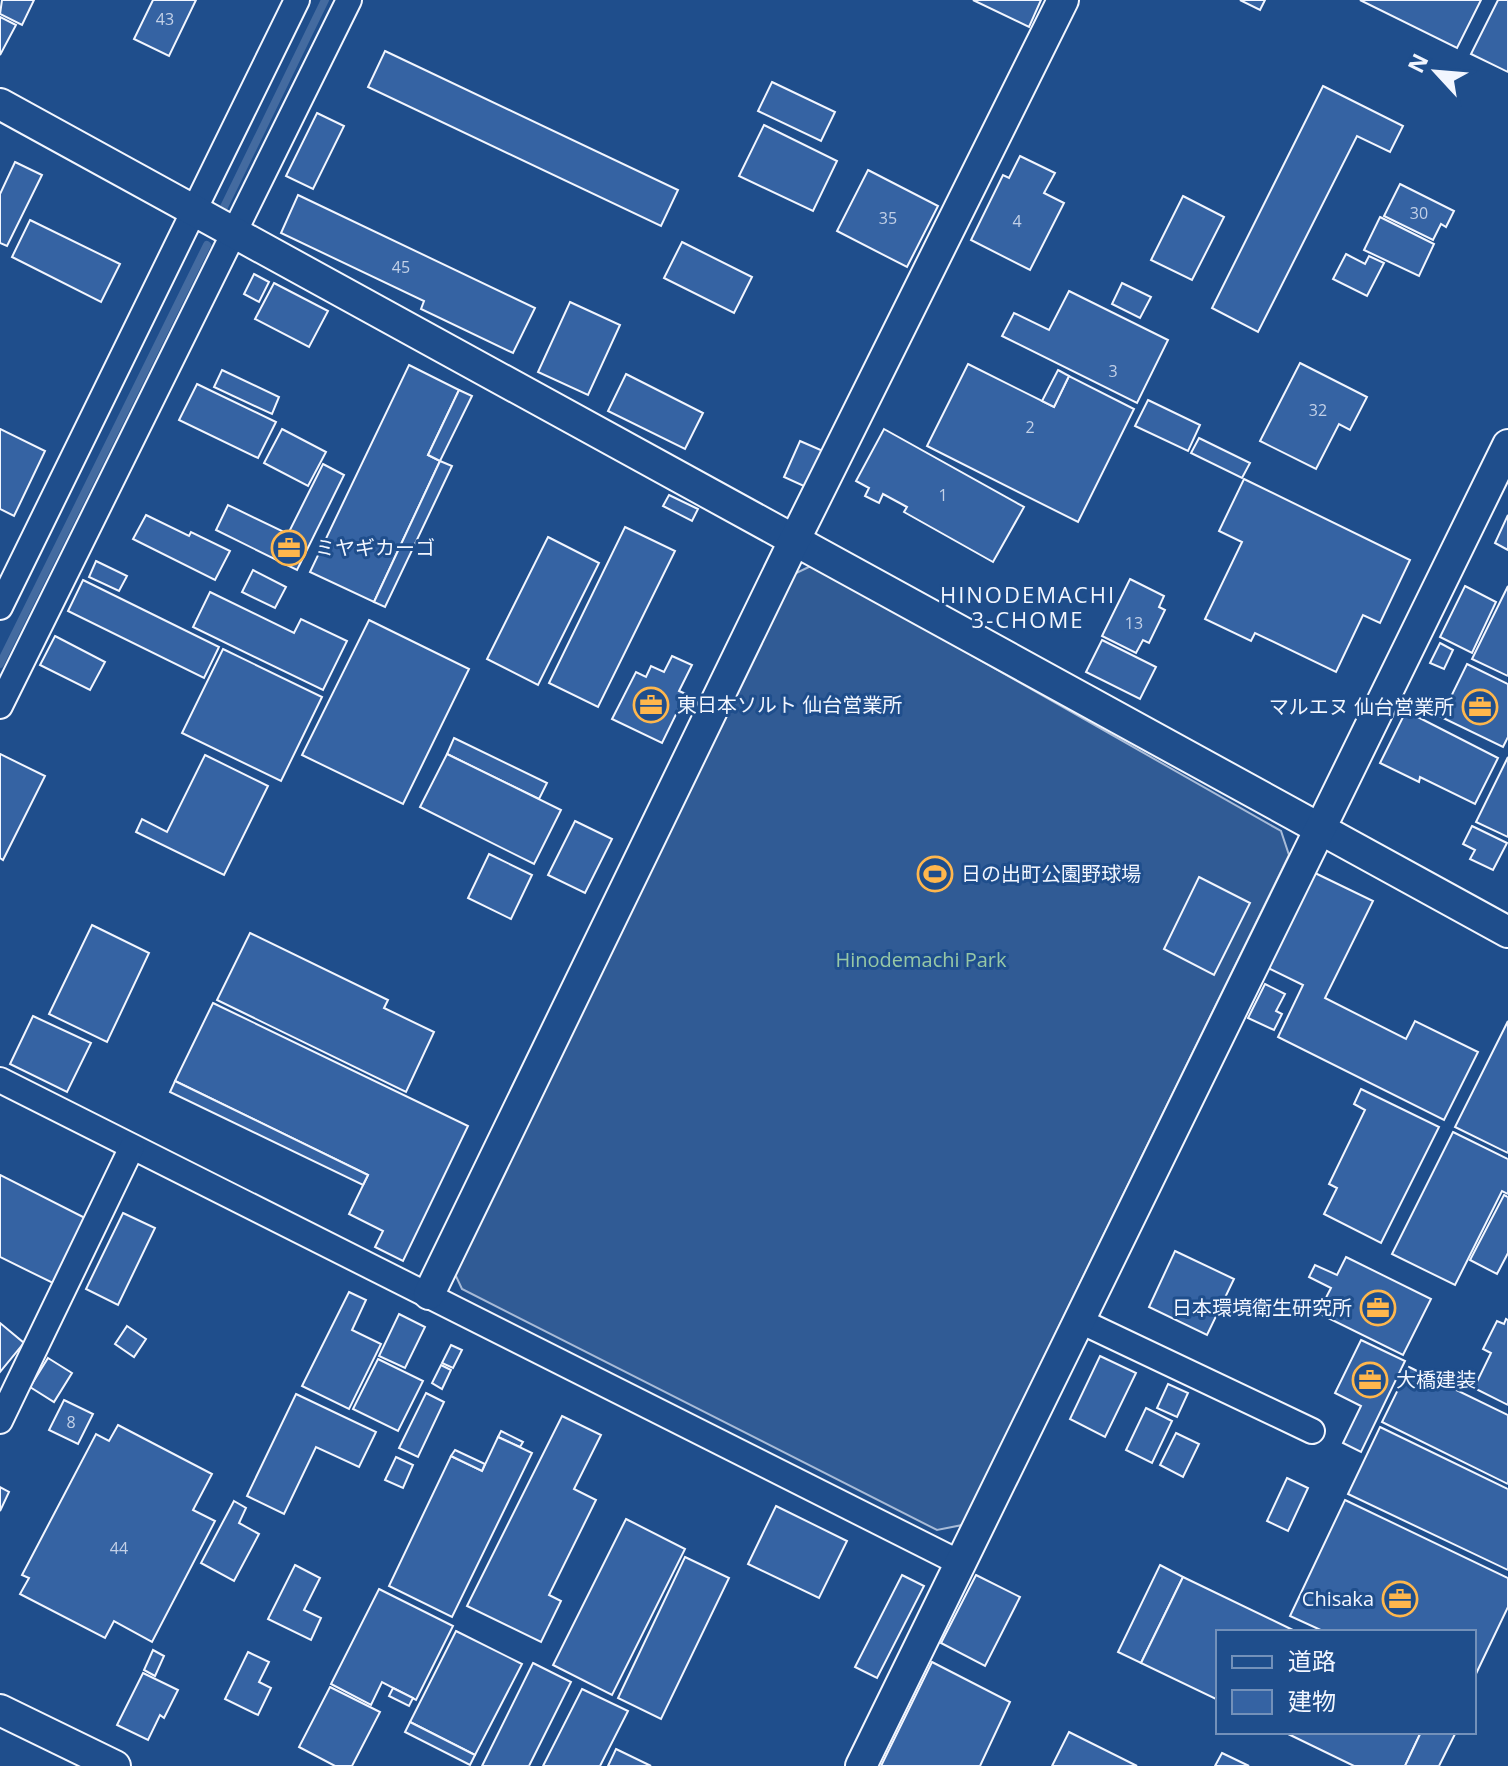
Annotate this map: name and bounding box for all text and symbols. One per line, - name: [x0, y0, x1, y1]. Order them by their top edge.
- house number: 43: [156, 8, 174, 30]
- north arrow: [1396, 32, 1476, 112]
- text: N: [1400, 48, 1435, 77]
- house number: 30: [1410, 202, 1428, 224]
- house number: 35: [879, 207, 897, 229]
- house number: 4: [1012, 210, 1022, 232]
- house number: 45: [392, 256, 410, 278]
- house number: 3: [1108, 360, 1118, 382]
- house number: 32: [1309, 399, 1327, 421]
- house number: 2: [1025, 416, 1035, 438]
- house number: 1: [938, 484, 948, 506]
- office icon: ミヤギカーゴ: [270, 529, 308, 567]
- place label: ミヤギカーゴ: [315, 534, 435, 561]
- district label: HINODEMACHI 3-CHOME: [940, 579, 1116, 634]
- house number: 13: [1125, 612, 1143, 634]
- office icon: 東日本ソルト 仙台営業所: [632, 686, 670, 724]
- office icon: マルエヌ 仙台営業所: [1461, 688, 1499, 726]
- place label: 東日本ソルト 仙台営業所: [677, 691, 902, 718]
- place label: マルエヌ 仙台営業所: [1269, 693, 1454, 720]
- sports icon: 日の出町公園野球場: [916, 855, 954, 893]
- place label: 日の出町公園野球場: [961, 860, 1141, 887]
- park label: Hinodemachi Park: [835, 946, 1007, 973]
- office icon: 日本環境衛生研究所: [1359, 1289, 1397, 1327]
- place label: 日本環境衛生研究所: [1172, 1294, 1352, 1321]
- office icon: 大橋建装: [1351, 1361, 1389, 1399]
- place label: 大橋建装: [1396, 1366, 1476, 1393]
- house number: 8: [66, 1411, 76, 1433]
- house number: 44: [110, 1537, 128, 1559]
- office icon: Chisaka: [1381, 1580, 1419, 1618]
- place label: Chisaka: [1302, 1585, 1374, 1612]
- legend: [1216, 1630, 1476, 1734]
- text: 道路: [1288, 1644, 1336, 1677]
- text: 建物: [1288, 1684, 1336, 1717]

